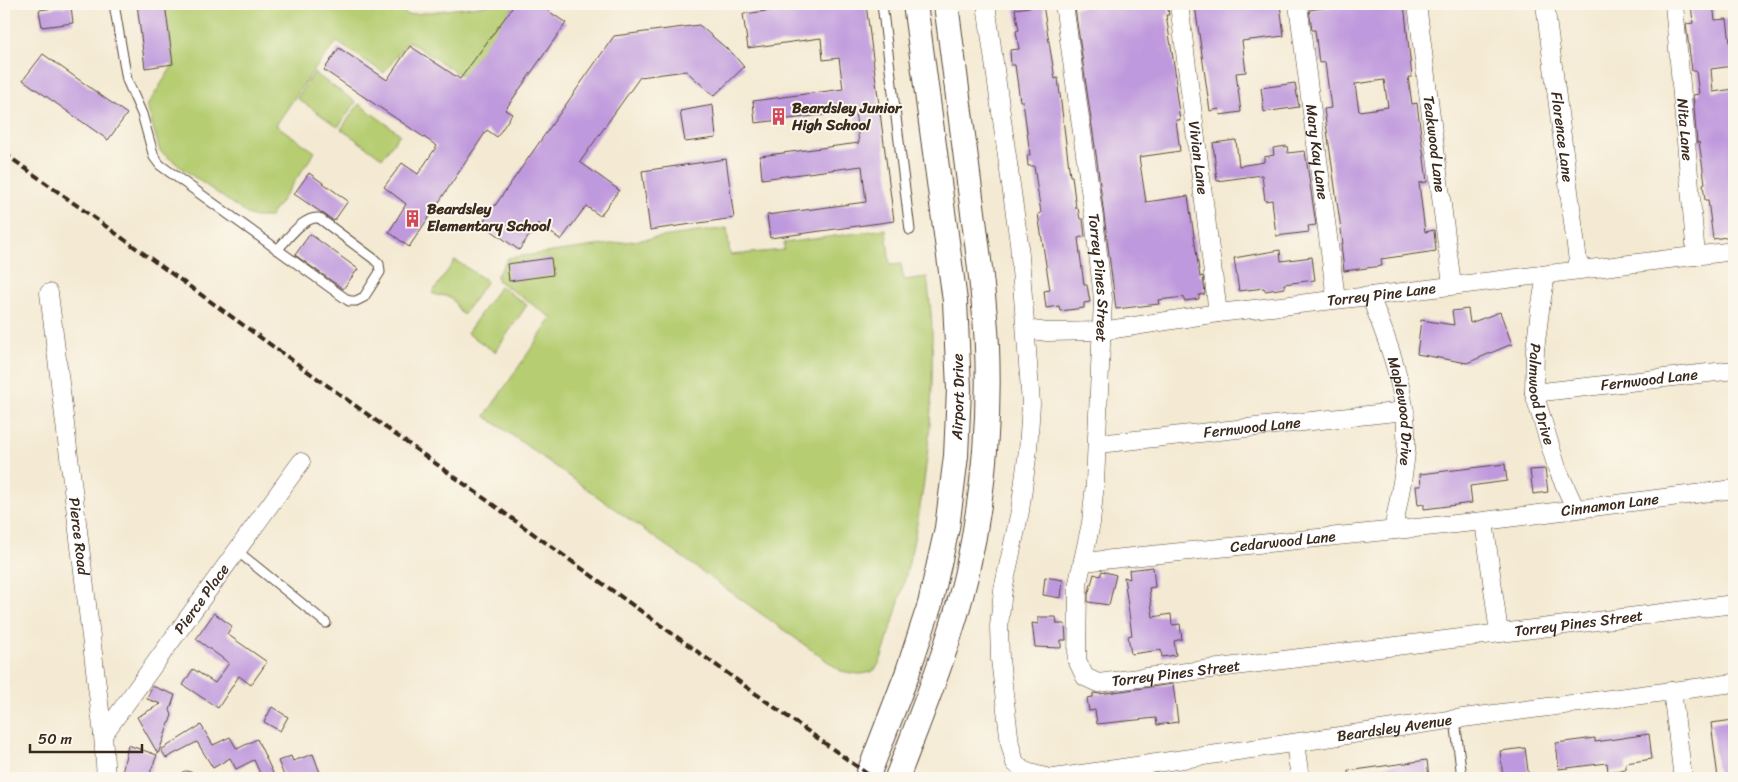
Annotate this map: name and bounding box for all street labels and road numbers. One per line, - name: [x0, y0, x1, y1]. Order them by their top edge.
- street label: Florence Lane: [1543, 90, 1581, 184]
- street label: Teakwood Lane: [1416, 94, 1453, 194]
- street label: Nita Lane: [1669, 97, 1701, 162]
- street label: Mary Kay Lane: [1298, 102, 1336, 201]
- street label: Vivian Lane: [1181, 119, 1216, 196]
- street label: Torrey Pines Street: [1080, 212, 1116, 343]
- street label: Torrey Pine Lane: [1326, 275, 1437, 314]
- street label: Palmwood Drive: [1521, 342, 1562, 449]
- street label: Airport Drive: [944, 353, 972, 441]
- street label: Maplewood Drive: [1380, 353, 1419, 467]
- street label: Fernwood Lane: [1599, 361, 1700, 398]
- street label: Fernwood Lane: [1202, 409, 1302, 446]
- street label: Cinnamon Lane: [1559, 486, 1661, 524]
- street label: Pierce Road: [61, 496, 96, 578]
- street label: Cedarwood Lane: [1229, 523, 1337, 560]
- street label: Pierce Place: [167, 558, 236, 640]
- street label: Torrey Pines Street: [1513, 602, 1645, 644]
- street label: Torrey Pines Street: [1110, 652, 1242, 694]
- street label: Beardsley Avenue: [1335, 707, 1454, 749]

